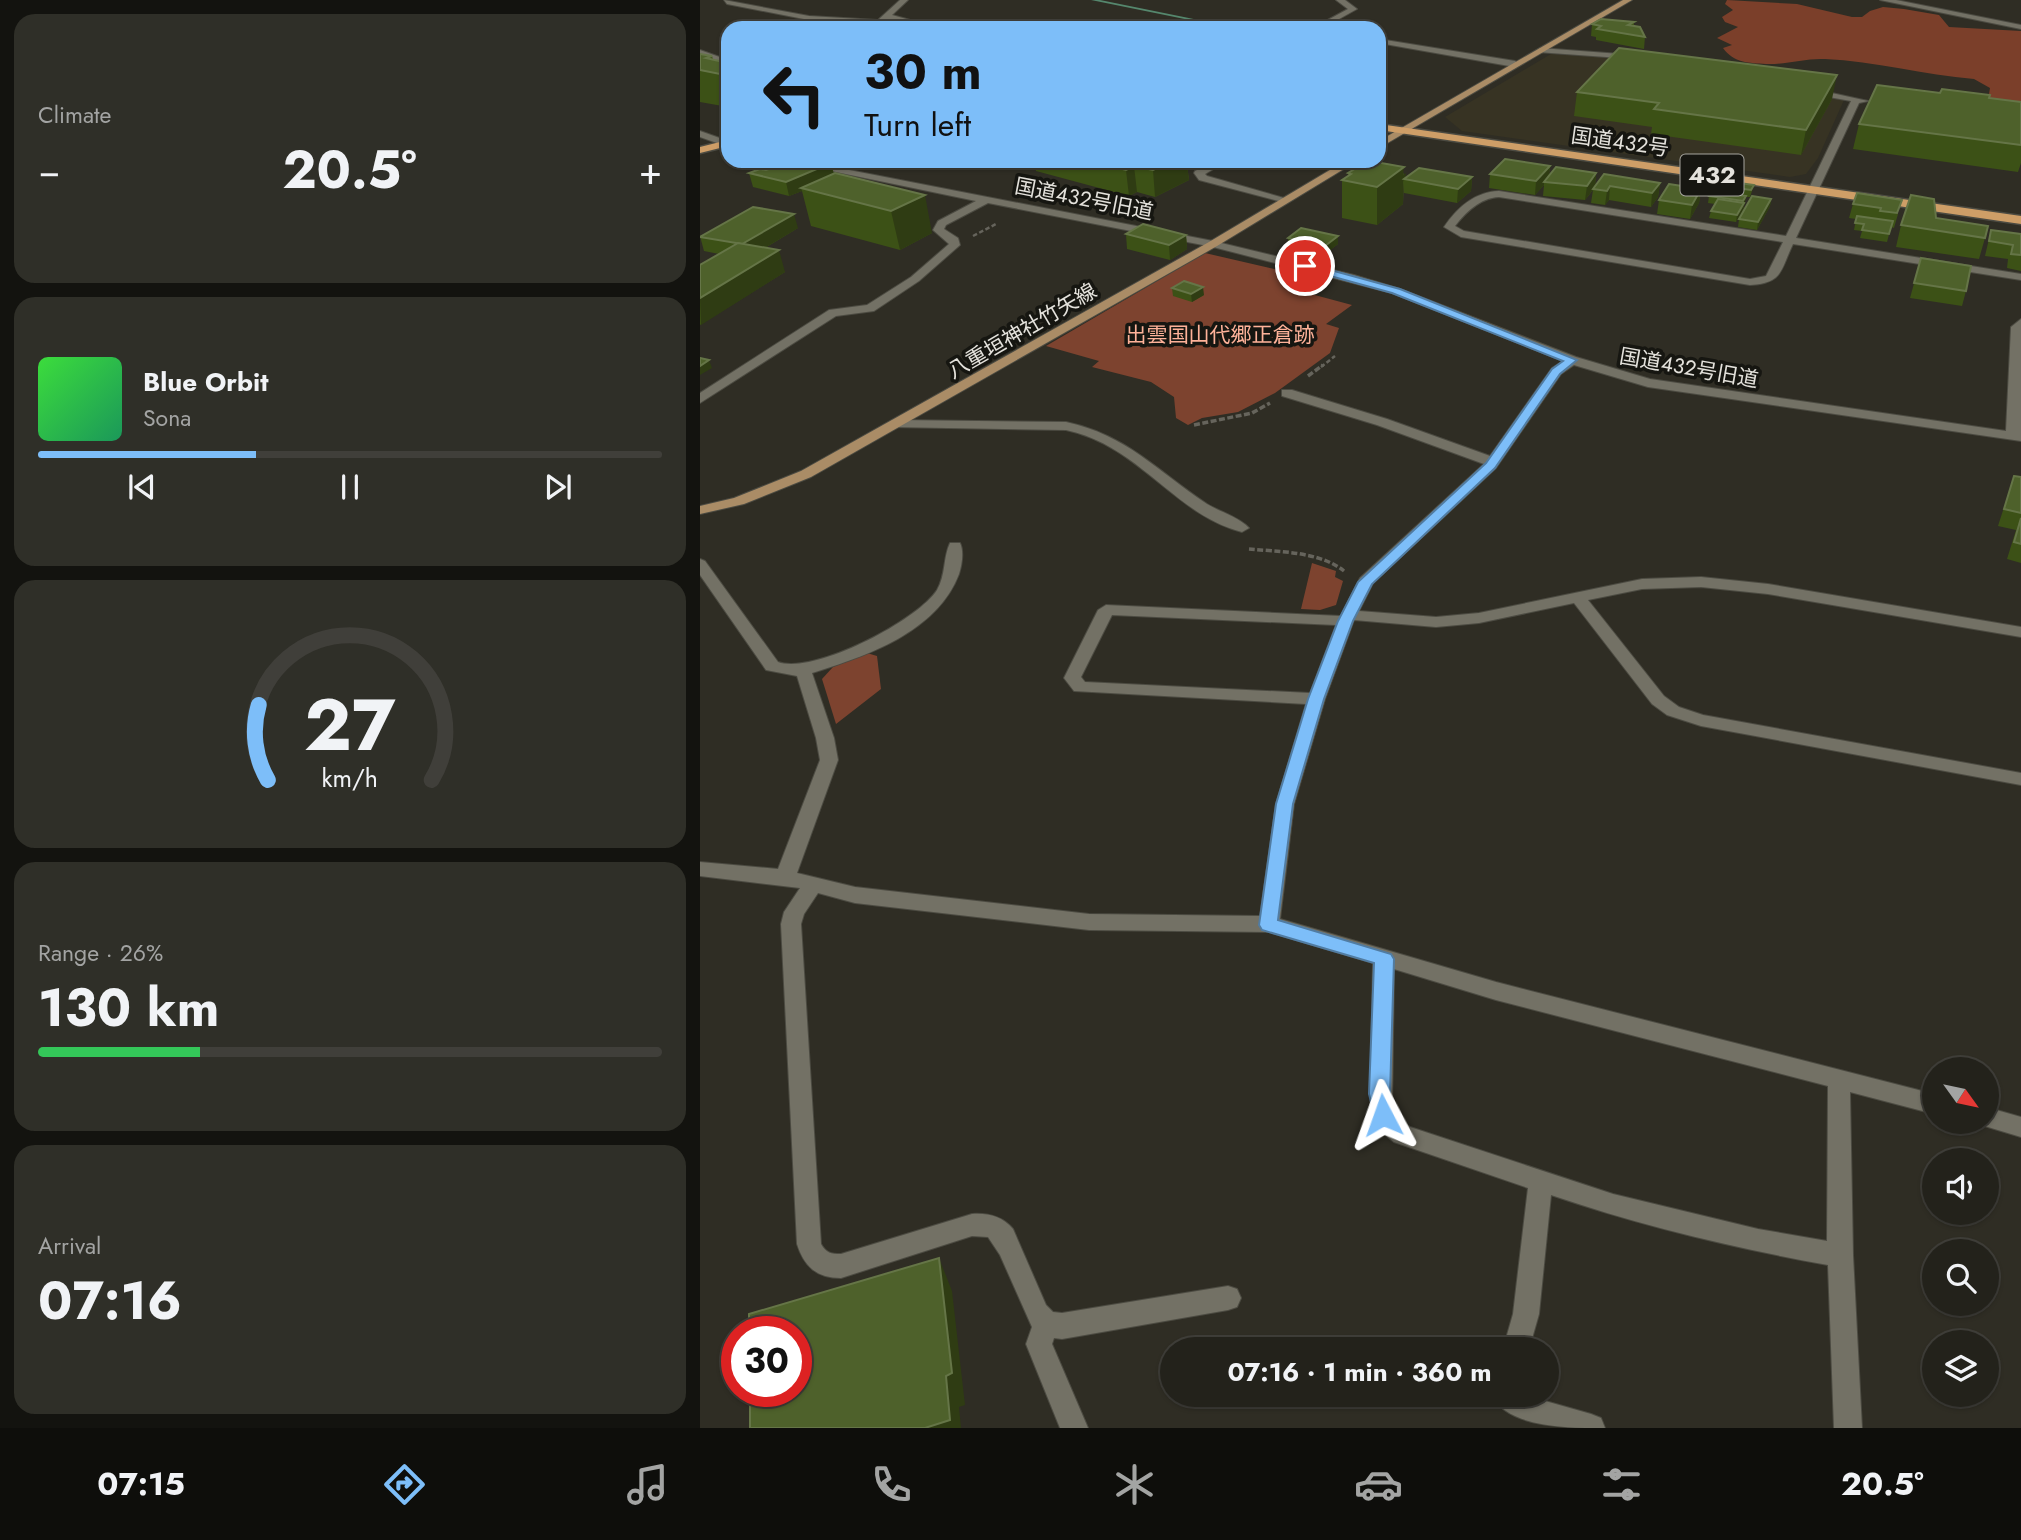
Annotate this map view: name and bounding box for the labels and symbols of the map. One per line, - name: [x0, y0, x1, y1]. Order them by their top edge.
- street label: 国道432号: [1569, 120, 1671, 164]
- road number: 432: [1681, 154, 1744, 196]
- street label: 国道432号旧道: [1012, 171, 1156, 227]
- pin: [1275, 236, 1335, 296]
- street label: 八重垣神社竹矢線: [942, 276, 1102, 386]
- park label: 出雲国山代郷正倉跡: [1126, 320, 1315, 350]
- street label: 国道432号旧道: [1617, 341, 1761, 395]
- north arrow: [1922, 1057, 1998, 1134]
- position arrow: [1346, 1078, 1420, 1152]
- speed limit sign: 30: [721, 1316, 812, 1407]

